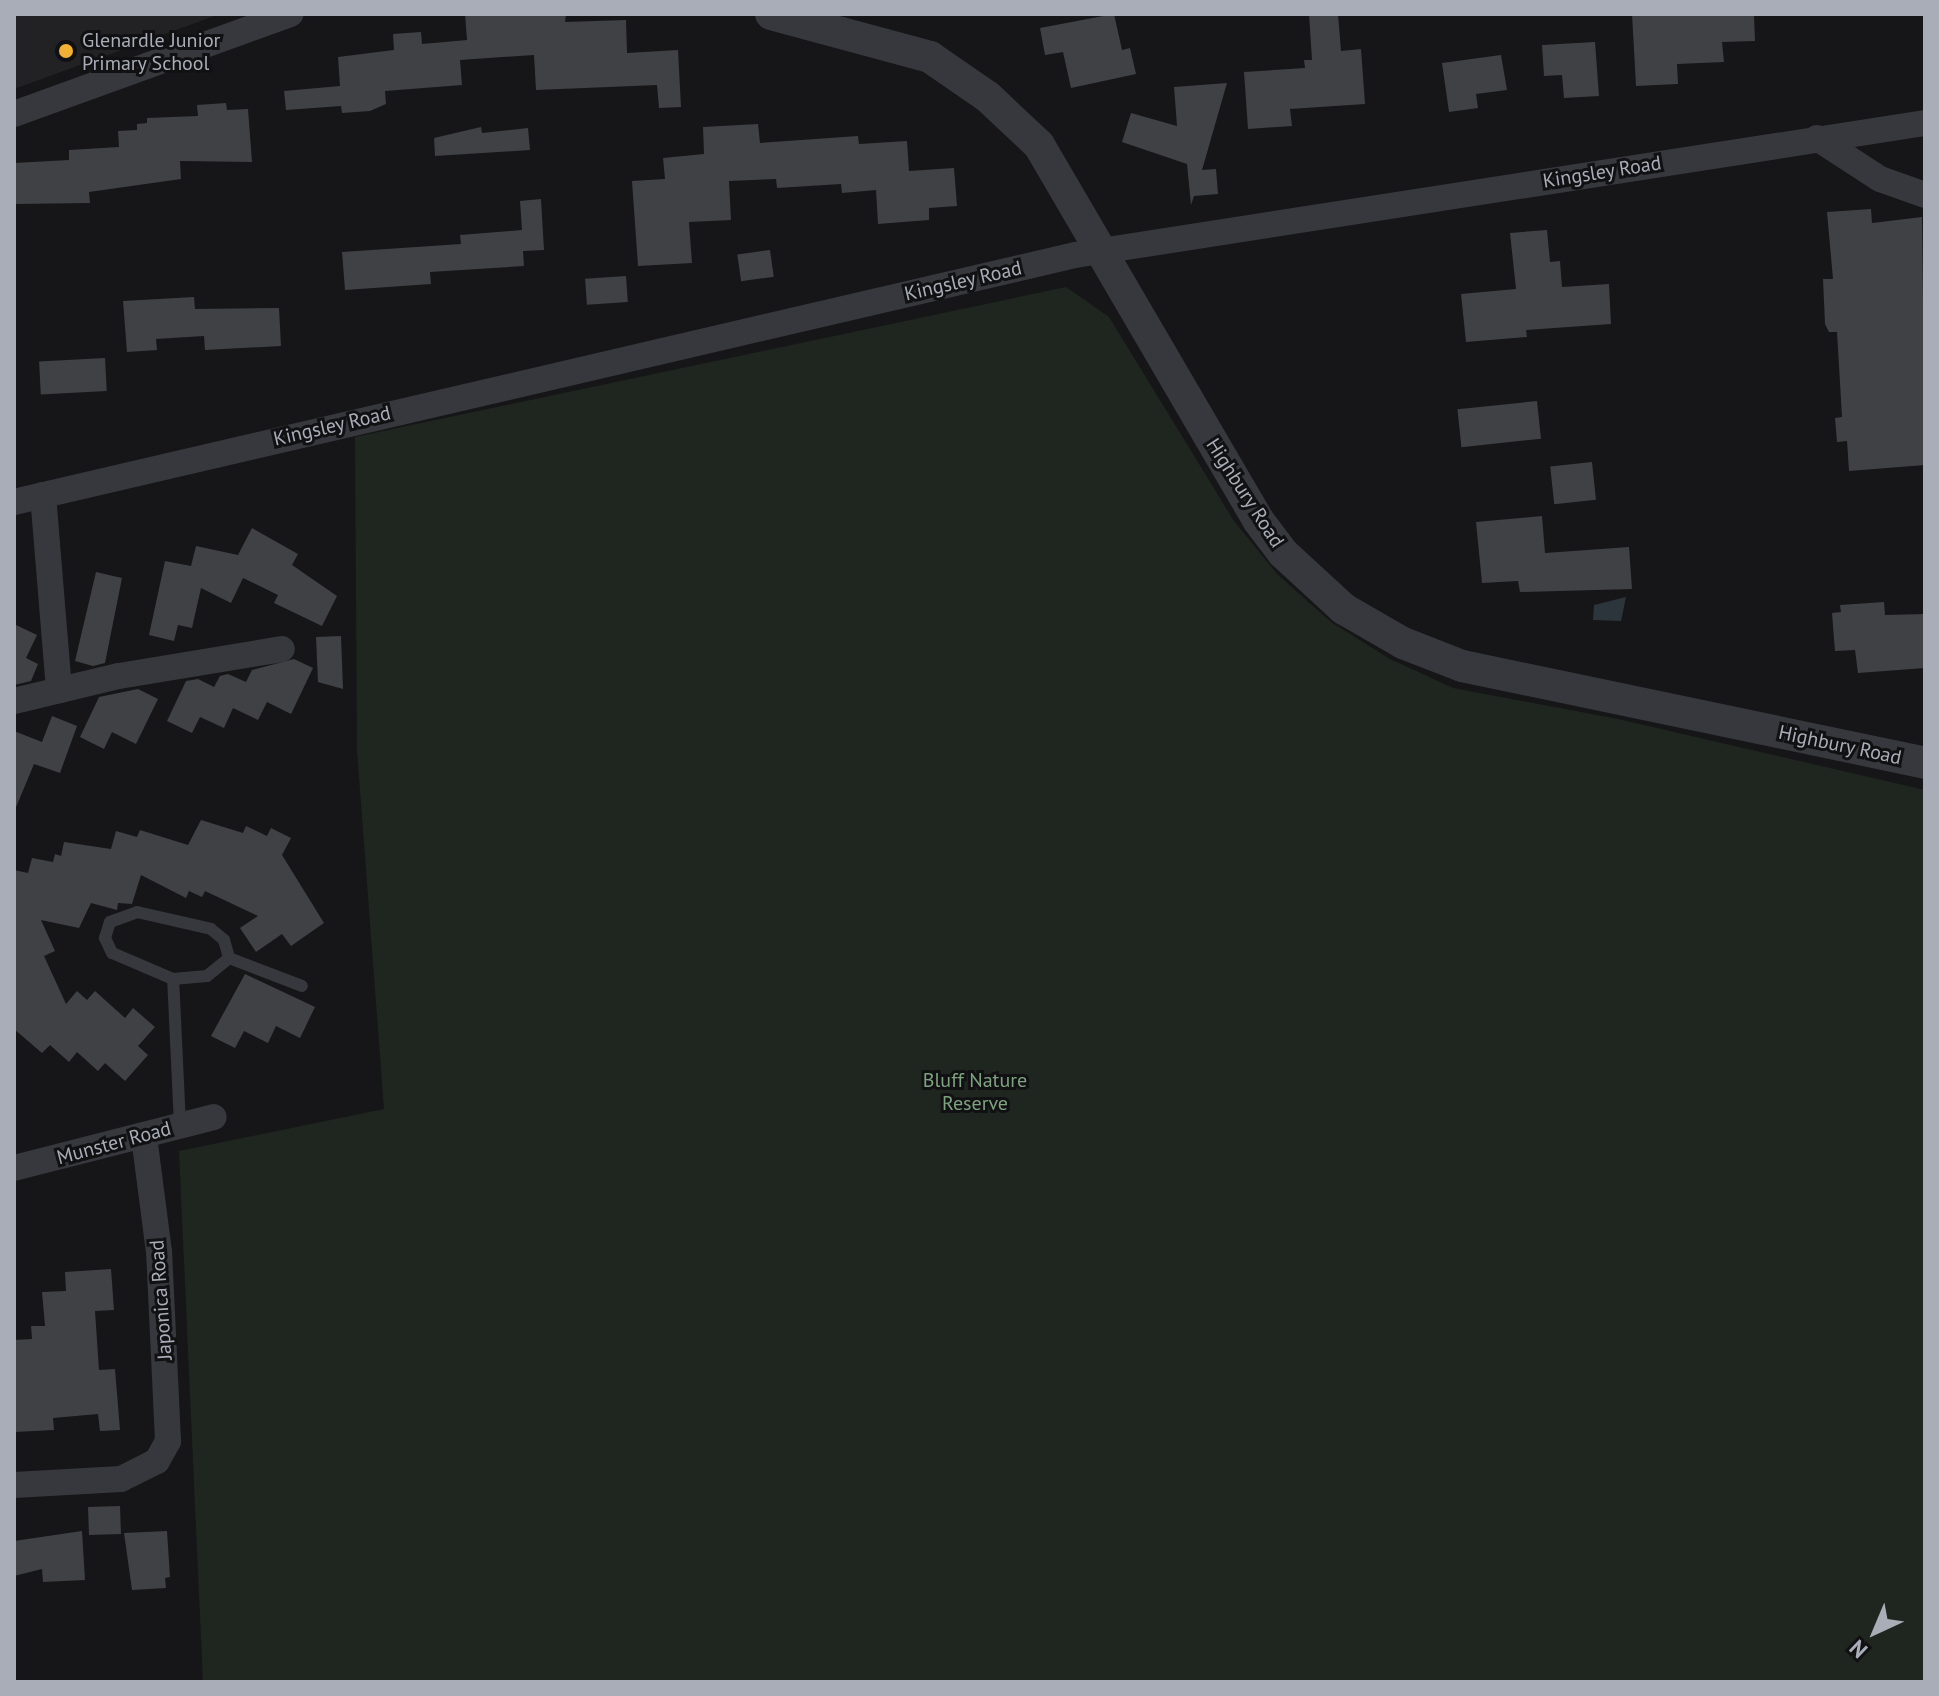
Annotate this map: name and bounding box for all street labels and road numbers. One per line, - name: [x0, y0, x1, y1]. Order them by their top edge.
- street label: Kingsley Road: [1541, 151, 1663, 193]
- street label: Kingsley Road: [902, 256, 1024, 306]
- street label: Kingsley Road: [271, 401, 393, 451]
- street label: Highbury Road: [1201, 434, 1289, 552]
- street label: Highbury Road: [1776, 720, 1904, 770]
- street label: Munster Road: [54, 1116, 174, 1170]
- street label: Japonica Road: [145, 1239, 177, 1361]

